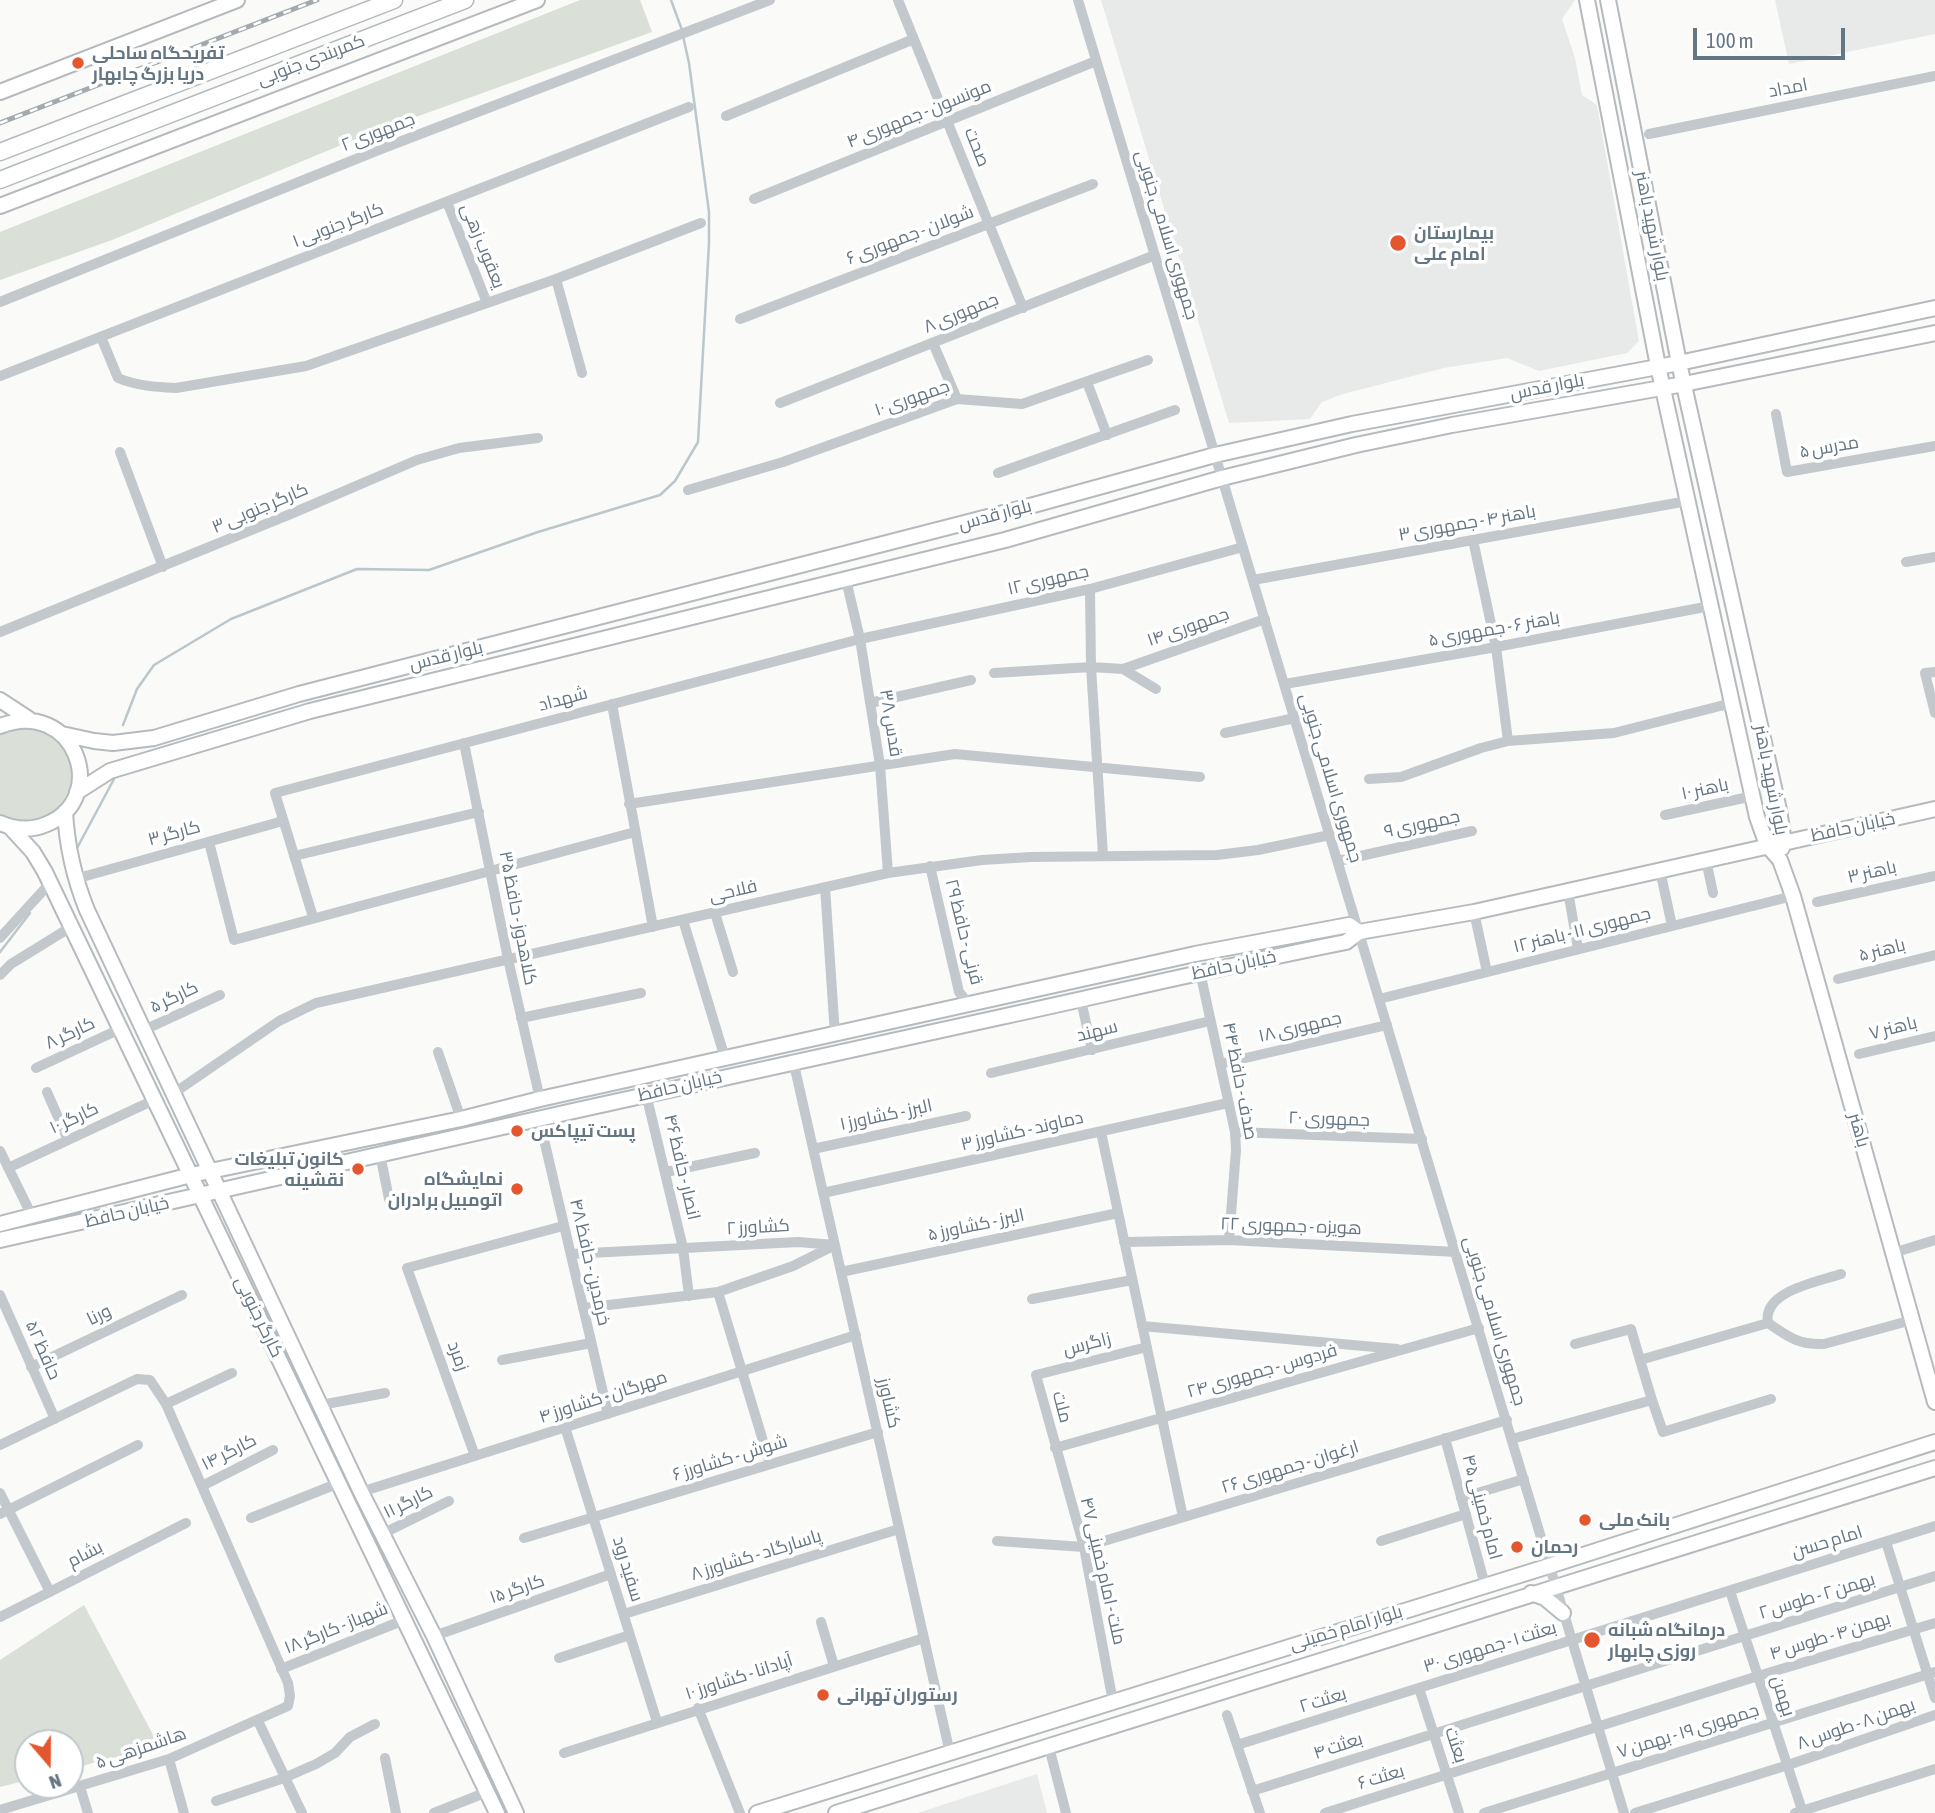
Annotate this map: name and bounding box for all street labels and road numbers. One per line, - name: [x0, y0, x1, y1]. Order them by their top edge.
- street label: کمربندی جنوبی: [254, 30, 368, 90]
- street label: امداد: [1767, 74, 1809, 102]
- street label: مونسون - جمهوری ۴: [844, 75, 994, 153]
- street label: جمهوری ۲: [338, 108, 418, 156]
- street label: صحت: [959, 124, 995, 170]
- street label: جمهوری اسلامی جنوبی: [1131, 148, 1203, 322]
- street label: بلوار شهید باهنر: [1631, 169, 1673, 283]
- street label: کارگر جنوبی ۱: [289, 198, 387, 252]
- street label: یعقوب زهی: [456, 200, 510, 292]
- street label: شولان - جمهوری ۶: [843, 201, 977, 269]
- street label: جمهوری ۸: [920, 288, 1002, 338]
- street label: بلوار قدس: [1508, 369, 1586, 405]
- street label: جمهوری ۱۰: [872, 375, 952, 421]
- street label: مدرس ۵: [1798, 431, 1860, 463]
- street label: کارگر جنوبی ۳: [209, 478, 311, 538]
- street label: بلوار قدس: [956, 495, 1034, 535]
- street label: باهنر ۴ - جمهوری ۳: [1397, 500, 1537, 546]
- street label: جمهوری ۱۲: [1005, 560, 1091, 600]
- street label: جمهوری ۱۴: [1144, 603, 1232, 651]
- street label: باهنر ۶ - جمهوری ۵: [1427, 607, 1561, 651]
- street label: بلوار قدس: [407, 636, 485, 676]
- street label: شهداد: [536, 682, 590, 716]
- street label: قدس ۳۸: [875, 688, 907, 758]
- street label: جمهوری اسلامی جنوبی: [1295, 691, 1367, 865]
- street label: بلوار شهید باهنر: [1750, 723, 1792, 837]
- street label: باهنر ۱۰: [1679, 773, 1731, 805]
- street label: جمهوری ۹: [1382, 805, 1462, 843]
- street label: خیابان حافظ: [1809, 808, 1897, 846]
- street label: کارگر ۳: [145, 816, 203, 850]
- street label: کلاهدوز - حافظ ۳۵: [494, 849, 542, 987]
- street label: باهنر ۳: [1845, 856, 1899, 888]
- street label: فلاحی: [707, 875, 759, 907]
- street label: قرنی - حافظ ۲۹: [940, 877, 988, 987]
- street label: جمهوری ۱۱ - باهنر ۱۲: [1511, 902, 1653, 958]
- street label: باهنر ۵: [1856, 934, 1908, 966]
- street label: خیابان حافظ: [1190, 946, 1278, 984]
- street label: کارگر ۵: [146, 976, 202, 1018]
- street label: جمهوری ۱۸: [1256, 1007, 1344, 1047]
- street label: کارگر ۸: [42, 1012, 98, 1054]
- street label: باهنر ۷: [1867, 1012, 1919, 1044]
- street label: سهند: [1074, 1015, 1120, 1047]
- street label: صدف - حافظ ۴۴: [1218, 1020, 1262, 1142]
- street label: خیابان حافظ: [636, 1066, 724, 1106]
- street label: البرز - کشاورز ۱: [838, 1095, 934, 1135]
- street label: کارگر ۱۰: [46, 1097, 102, 1139]
- street label: دماوند - کشاورز ۳: [959, 1106, 1085, 1156]
- street label: جمهوری ۲۰: [1288, 1107, 1370, 1131]
- street label: باهنر: [1844, 1110, 1874, 1150]
- street label: انصار - حافظ ۴۶: [659, 1112, 705, 1222]
- street label: خیابان حافظ: [83, 1192, 171, 1232]
- street label: خرمدین - حافظ ۴۸: [565, 1196, 615, 1328]
- street label: البرز - کشاورز ۵: [926, 1204, 1026, 1246]
- street label: هویزه - جمهوری ۲۲: [1220, 1213, 1362, 1239]
- street label: کشاورز ۲: [726, 1215, 790, 1239]
- street label: جمهوری اسلامی جنوبی: [1459, 1234, 1531, 1408]
- street label: کارگر جنوبی: [230, 1273, 288, 1361]
- street label: ورنا: [83, 1300, 115, 1330]
- street label: حافظ ۵۲: [20, 1317, 66, 1383]
- street label: زاگرس: [1061, 1328, 1113, 1360]
- street label: زمرد: [443, 1338, 473, 1374]
- street label: فردوس - جمهوری ۲۴: [1184, 1339, 1340, 1403]
- street label: مهرگان - کشاورز ۴: [536, 1366, 670, 1428]
- street label: کشاورز: [873, 1376, 905, 1430]
- street label: ملت: [1047, 1389, 1077, 1425]
- street label: کارگر ۱۴: [198, 1429, 260, 1475]
- street label: شوش - کشاورز ۶: [670, 1430, 790, 1486]
- street label: ارغوان - جمهوری ۲۶: [1219, 1436, 1361, 1498]
- street label: امام خمینی ۴۵: [1458, 1452, 1506, 1562]
- street label: کارگر ۱۱: [380, 1481, 436, 1523]
- street label: ملت - امام خمینی ۴۷: [1075, 1495, 1131, 1647]
- street label: امام حسن: [1789, 1521, 1865, 1563]
- street label: پاسارگاد - کشاورز ۸: [688, 1525, 824, 1585]
- street label: سفید رود: [608, 1534, 648, 1604]
- street label: بشام: [64, 1536, 106, 1572]
- street label: بهمن ۲ - طوس ۲: [1756, 1568, 1878, 1624]
- street label: کارگر ۱۵: [487, 1570, 547, 1608]
- street label: شهباز - کارگر ۱۸: [281, 1597, 391, 1659]
- street label: بلوار امام خمینی: [1287, 1601, 1405, 1655]
- street label: بهمن ۴ - طوس ۴: [1767, 1607, 1893, 1665]
- street label: بعثت ۱ - جمهوری ۳۰: [1421, 1616, 1559, 1678]
- street label: آپادانا - کشاورز ۱۰: [682, 1649, 796, 1705]
- street label: بهمن: [1766, 1673, 1800, 1719]
- street label: بعثت ۲: [1297, 1683, 1349, 1717]
- street label: بهمن ۸ - طوس ۸: [1794, 1694, 1918, 1754]
- street label: جمهوری ۱۹ - بهمن ۷: [1614, 1699, 1762, 1763]
- street label: هاشمزهی ۵: [93, 1722, 189, 1774]
- street label: بعثت: [1440, 1724, 1472, 1766]
- street label: بعثت ۴: [1311, 1728, 1365, 1764]
- street label: بعثت ۶: [1355, 1760, 1407, 1794]

